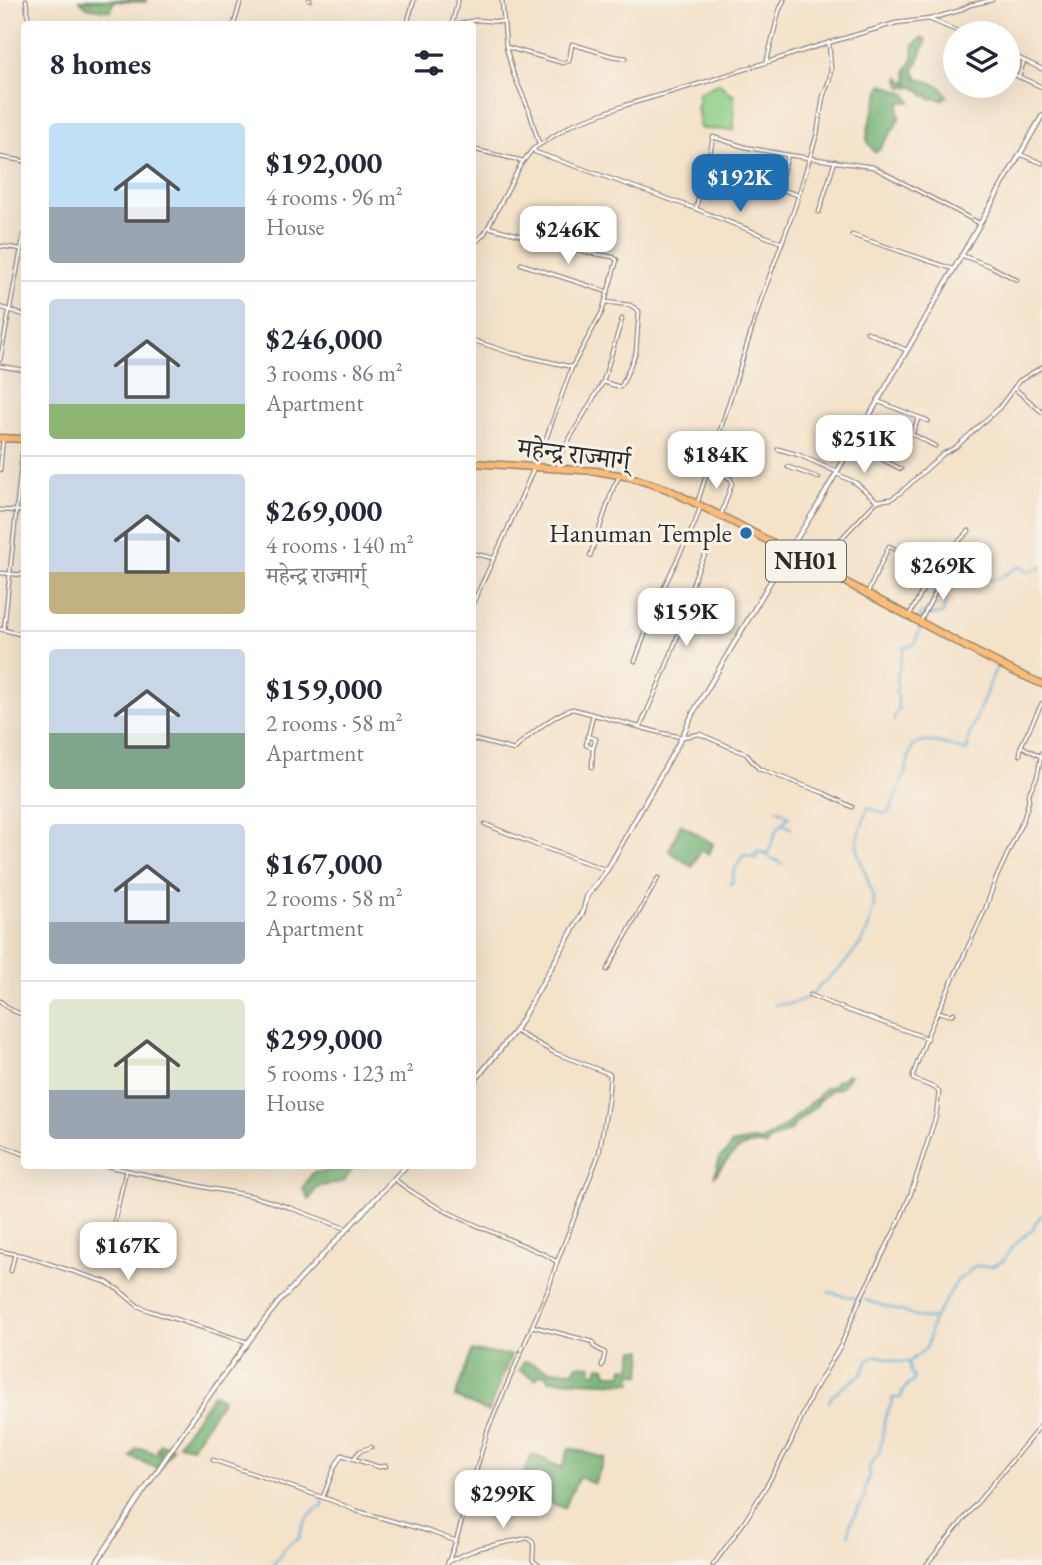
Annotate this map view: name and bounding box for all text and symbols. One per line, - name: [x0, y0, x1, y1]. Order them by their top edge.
- map controls: [943, 21, 1020, 98]
- button: layers: [943, 21, 1020, 98]
- text: 8 homes: [49, 44, 151, 83]
- icon: filters: [410, 44, 448, 82]
- text: $192,000: [266, 143, 382, 182]
- icon: home: [105, 151, 189, 235]
- pin: $192K: [691, 154, 789, 214]
- text: $192K: [708, 162, 772, 192]
- text: 4 rooms · 96 m²: [266, 182, 403, 212]
- pin: $246K: [519, 206, 617, 266]
- text: House: [266, 212, 325, 242]
- text: $246K: [536, 214, 600, 244]
- text: $246,000: [266, 319, 382, 358]
- icon: home: [105, 327, 189, 411]
- text: 3 rooms · 86 m²: [266, 358, 403, 388]
- text: Apartment: [266, 388, 364, 418]
- pin: $251K: [815, 416, 913, 475]
- text: $251K: [832, 423, 896, 453]
- street label: महेन्द्र राज्मार्ग्: [514, 430, 636, 478]
- pin: $184K: [667, 432, 765, 491]
- text: $184K: [684, 439, 748, 469]
- text: $269,000: [266, 491, 382, 530]
- icon: home: [105, 502, 189, 586]
- place label: Hanuman Temple: [549, 516, 732, 550]
- marker: Hanuman Temple: [738, 525, 754, 541]
- text: 4 rooms · 140 m²: [266, 530, 414, 560]
- road number: NH01: [766, 540, 846, 582]
- pin: $269K: [894, 542, 992, 602]
- text: $269K: [911, 550, 975, 580]
- text: महेन्द्र राज्मार्ग्: [266, 560, 366, 590]
- pin: $159K: [637, 588, 735, 648]
- text: $159K: [654, 596, 718, 626]
- text: $159,000: [266, 669, 382, 708]
- icon: home: [105, 677, 189, 761]
- text: 2 rooms · 58 m²: [266, 708, 403, 738]
- text: Apartment: [266, 738, 364, 768]
- text: $167,000: [266, 844, 382, 883]
- icon: home: [105, 852, 189, 936]
- text: 2 rooms · 58 m²: [266, 883, 403, 913]
- text: Apartment: [266, 913, 364, 943]
- text: $299,000: [266, 1019, 382, 1058]
- icon: home: [105, 1027, 189, 1111]
- text: 5 rooms · 123 m²: [266, 1058, 414, 1088]
- text: House: [266, 1088, 325, 1118]
- pin: $167K: [79, 1222, 177, 1282]
- text: $167K: [96, 1230, 160, 1260]
- pin: $299K: [454, 1470, 552, 1530]
- text: $299K: [471, 1478, 535, 1508]

